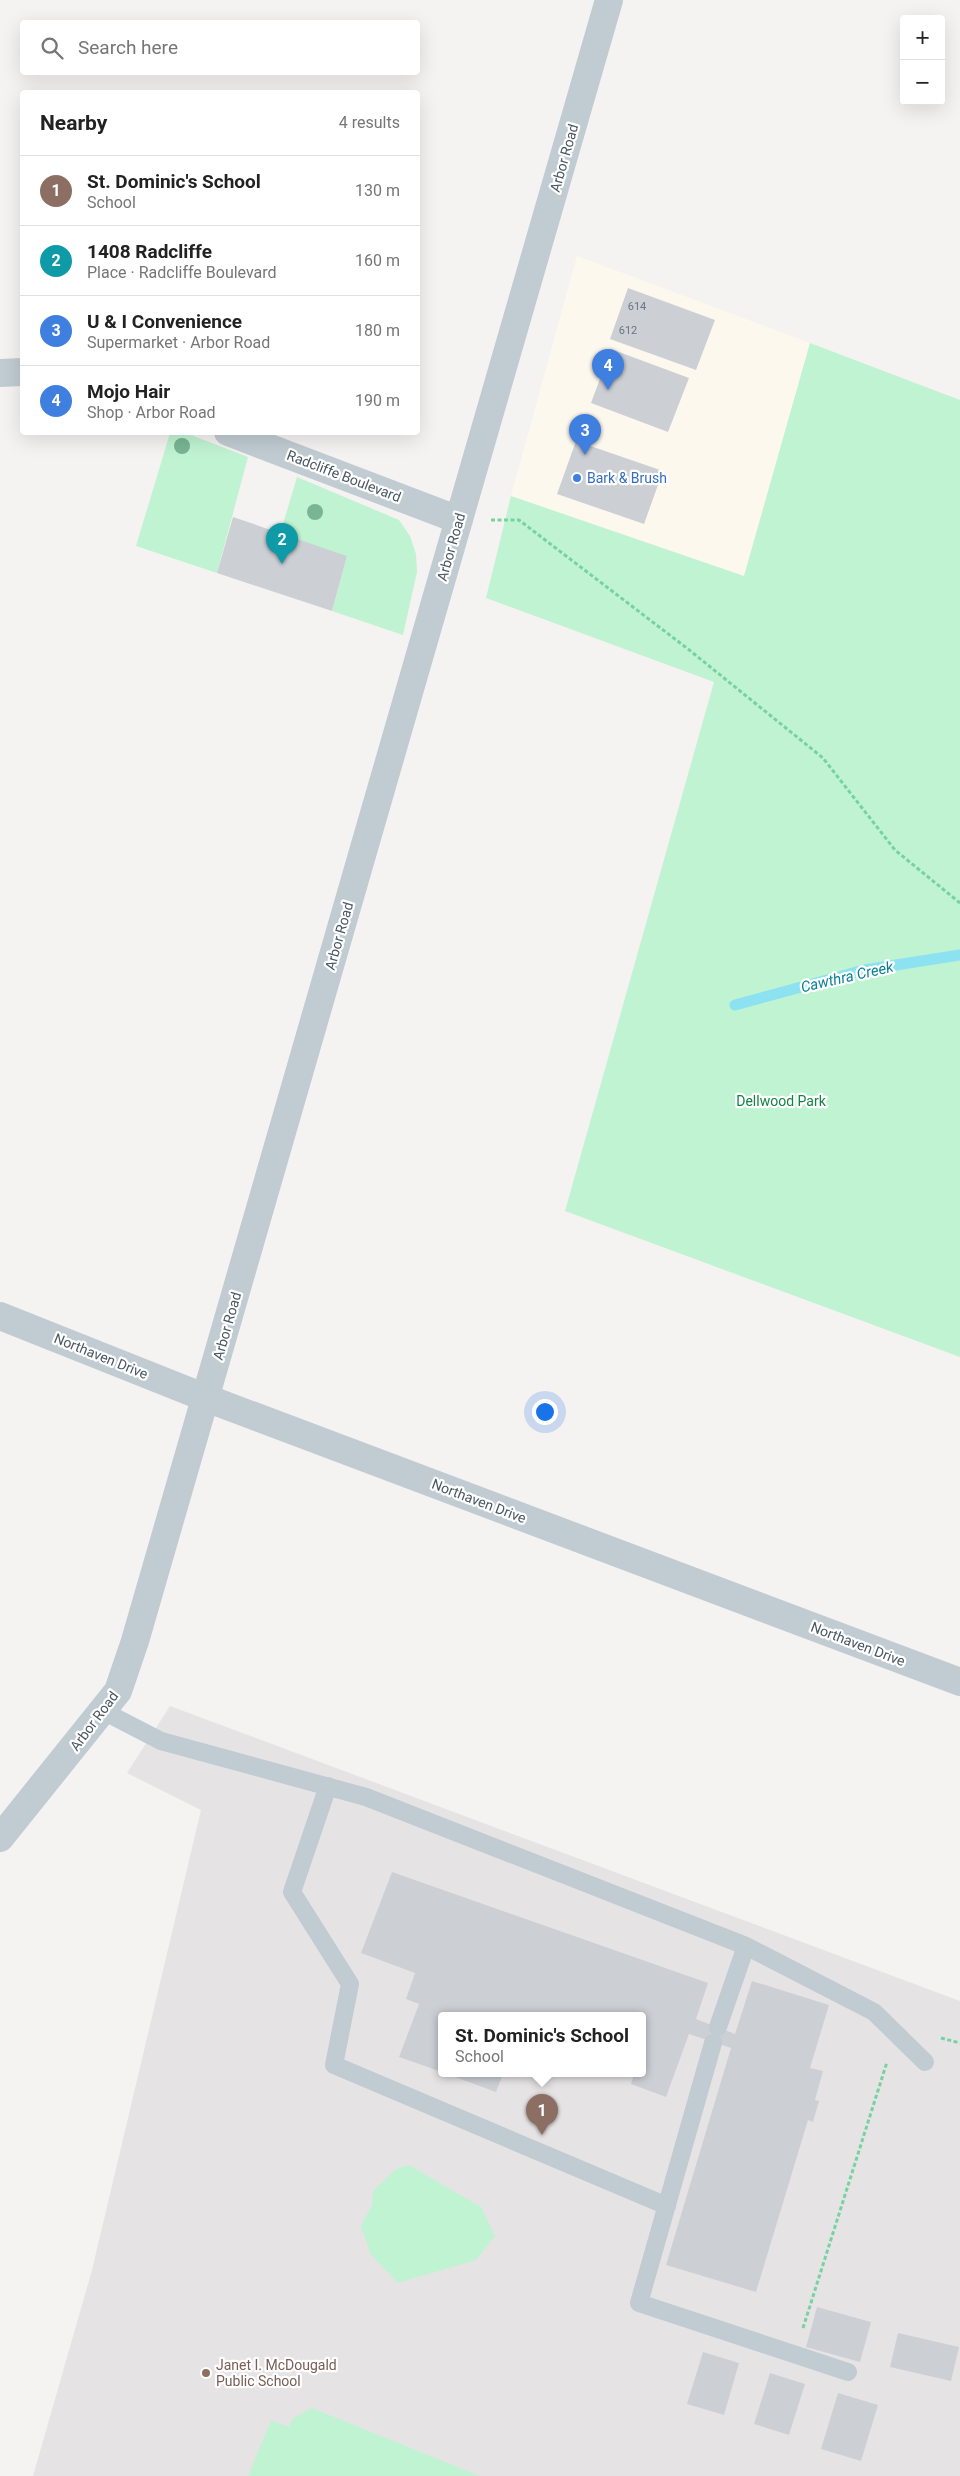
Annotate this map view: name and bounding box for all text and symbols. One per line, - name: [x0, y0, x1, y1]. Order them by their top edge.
- map controls: [900, 15, 945, 105]
- button: +: [900, 15, 945, 60]
- search box: [20, 20, 420, 75]
- icon: search: [38, 34, 66, 62]
- text: Search here: [78, 36, 178, 59]
- button: −: [900, 60, 945, 105]
- text: Nearby: [40, 111, 107, 135]
- text: 4 results: [339, 113, 400, 132]
- street label: Arbor Road: [547, 122, 581, 194]
- text: St. Dominic's School: [87, 170, 261, 193]
- text: 1: [51, 181, 61, 200]
- text: 130 m: [355, 181, 400, 200]
- text: School: [87, 193, 136, 212]
- text: 1408 Radcliffe: [87, 240, 212, 263]
- text: 2: [51, 251, 61, 270]
- text: 160 m: [355, 251, 400, 270]
- text: Place · Radcliffe Boulevard: [87, 263, 277, 282]
- house number: 614: [628, 300, 646, 313]
- text: U & I Convenience: [87, 310, 242, 333]
- text: 3: [51, 321, 61, 340]
- text: 180 m: [355, 321, 400, 340]
- house number: 612: [619, 324, 637, 337]
- text: Supermarket · Arbor Road: [87, 333, 270, 352]
- pin: 4: [592, 349, 624, 390]
- text: Mojo Hair: [87, 380, 170, 403]
- text: 4: [51, 391, 61, 410]
- text: 190 m: [355, 391, 400, 410]
- text: Shop · Arbor Road: [87, 403, 216, 422]
- pin: 3: [569, 414, 601, 455]
- street label: Radcliffe Boulevard: [285, 447, 403, 505]
- place label: Bark & Brush: [587, 470, 667, 486]
- marker: Bark & Brush: [571, 472, 583, 484]
- street label: Arbor Road: [434, 511, 468, 583]
- pin: 2: [266, 523, 298, 564]
- street label: Arbor Road: [322, 900, 356, 972]
- water label: Cawthra Creek: [799, 957, 896, 996]
- park label: Dellwood Park: [736, 1093, 827, 1109]
- street label: Arbor Road: [210, 1290, 244, 1362]
- street label: Northaven Drive: [52, 1330, 150, 1382]
- your location: [532, 1399, 558, 1425]
- street label: Northaven Drive: [430, 1476, 528, 1526]
- street label: Northaven Drive: [809, 1619, 907, 1669]
- street label: Arbor Road: [67, 1688, 121, 1754]
- popup: [438, 2012, 646, 2077]
- text: St. Dominic's School: [455, 2024, 629, 2047]
- text: School: [455, 2047, 504, 2066]
- pin: 1: [526, 2094, 558, 2135]
- place label: Janet I. McDougald Public School: [216, 2357, 337, 2389]
- marker: Janet I. McDougald Public School: [200, 2367, 212, 2379]

